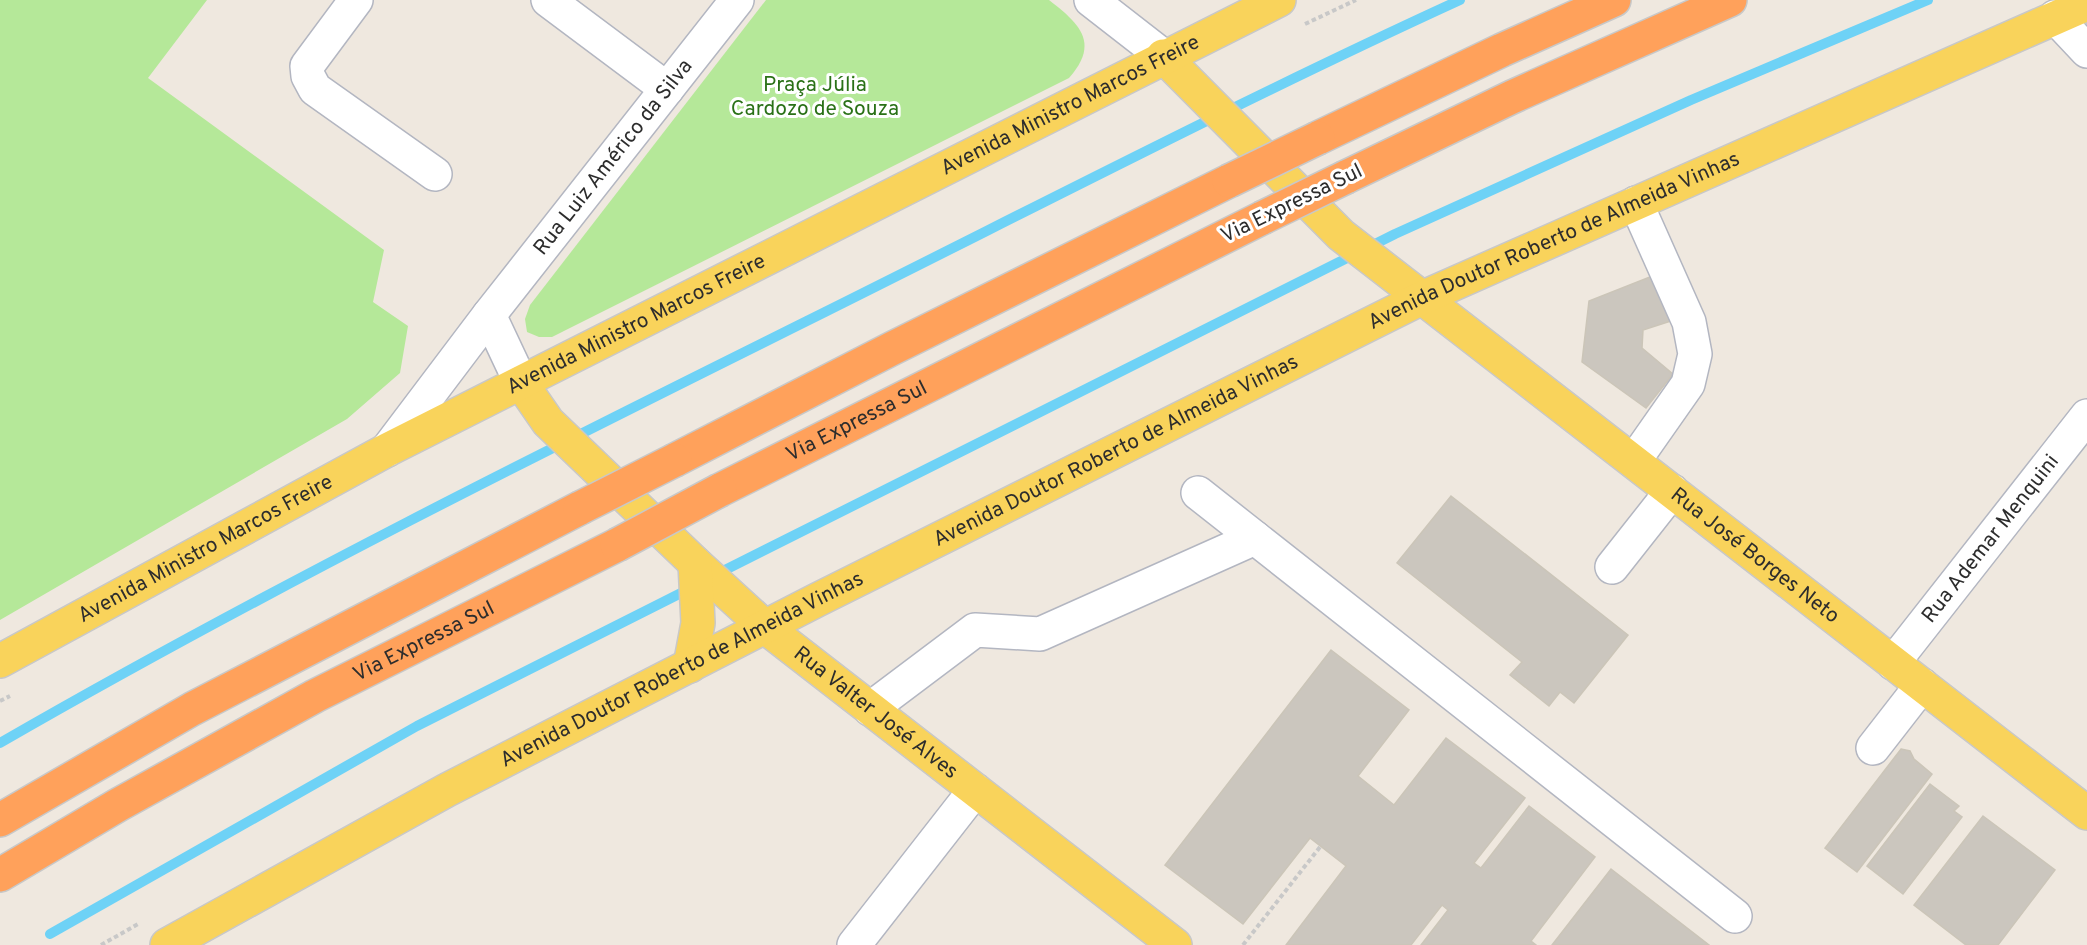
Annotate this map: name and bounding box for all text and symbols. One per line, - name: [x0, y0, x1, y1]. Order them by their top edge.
- street label: Avenida Ministro Marcos Freire: [936, 29, 1204, 182]
- street label: Rua Luiz Américo da Silva: [528, 54, 699, 261]
- park label: Praça Júlia Cardozo de Souza: [731, 72, 899, 123]
- street label: Avenida Doutor Roberto de Almeida Vinhas: [1364, 146, 1744, 336]
- street label: Via Expressa Sul: [1217, 158, 1367, 250]
- street label: Avenida Ministro Marcos Freire: [502, 248, 770, 401]
- street label: Avenida Doutor Roberto de Almeida Vinhas: [929, 348, 1303, 553]
- street label: Via Expressa Sul: [782, 375, 932, 468]
- street label: Rua Ademar Menquini: [1916, 449, 2065, 629]
- street label: Avenida Ministro Marcos Freire: [73, 469, 338, 629]
- street label: Rua José Borges Neto: [1665, 482, 1845, 630]
- street label: Avenida Doutor Roberto de Almeida Vinhas: [496, 565, 868, 774]
- street label: Via Expressa Sul: [349, 595, 499, 688]
- street label: Rua Valter José Alves: [788, 640, 963, 785]

